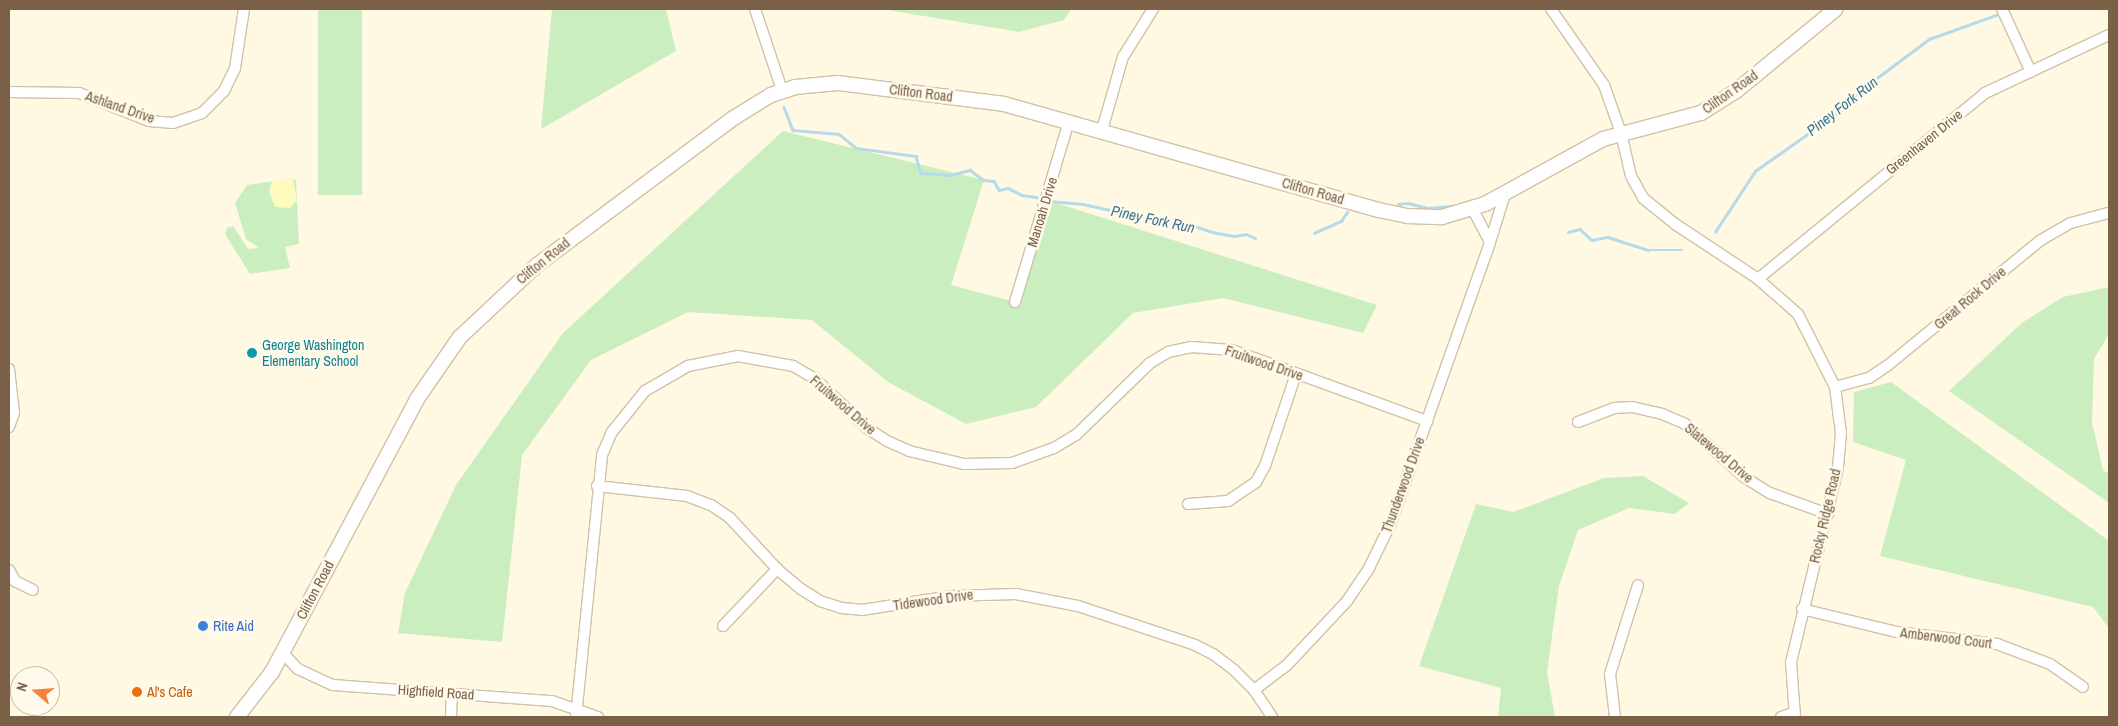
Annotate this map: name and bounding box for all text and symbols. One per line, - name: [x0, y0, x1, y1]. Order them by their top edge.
- street label: Clifton Road: [1699, 67, 1761, 117]
- water label: Piney Fork Run: [1803, 73, 1881, 139]
- street label: Clifton Road: [888, 81, 954, 105]
- street label: Ashland Drive: [83, 87, 157, 127]
- street label: Greenhaven Drive: [1882, 106, 1966, 178]
- street label: Clifton Road: [1280, 174, 1346, 208]
- street label: Manoah Drive: [1023, 175, 1061, 249]
- water label: Piney Fork Run: [1110, 201, 1196, 237]
- street label: Clifton Road: [513, 234, 573, 288]
- street label: Great Rock Drive: [1931, 263, 2009, 333]
- place label: George Washington Elementary School: [262, 337, 364, 370]
- street label: Fruitwood Drive: [1223, 342, 1305, 384]
- marker: George Washington Elementary School: [246, 347, 258, 359]
- street label: Fruitwood Drive: [807, 372, 879, 438]
- street label: Slatewood Drive: [1681, 419, 1757, 487]
- street label: Thunderwood Drive: [1378, 435, 1428, 535]
- street label: Rocky Ridge Road: [1806, 467, 1844, 565]
- street label: Clifton Road: [293, 558, 337, 622]
- street label: Tidewood Drive: [892, 586, 974, 614]
- place label: Rite Aid: [213, 618, 254, 634]
- marker: Rite Aid: [197, 620, 209, 632]
- street label: Amberwood Court: [1899, 624, 1993, 652]
- north arrow: [10, 666, 60, 716]
- text: N: [12, 680, 32, 693]
- street label: Highfield Road: [397, 681, 475, 703]
- place label: Al's Cafe: [147, 684, 193, 700]
- marker: Al's Cafe: [131, 686, 143, 698]

